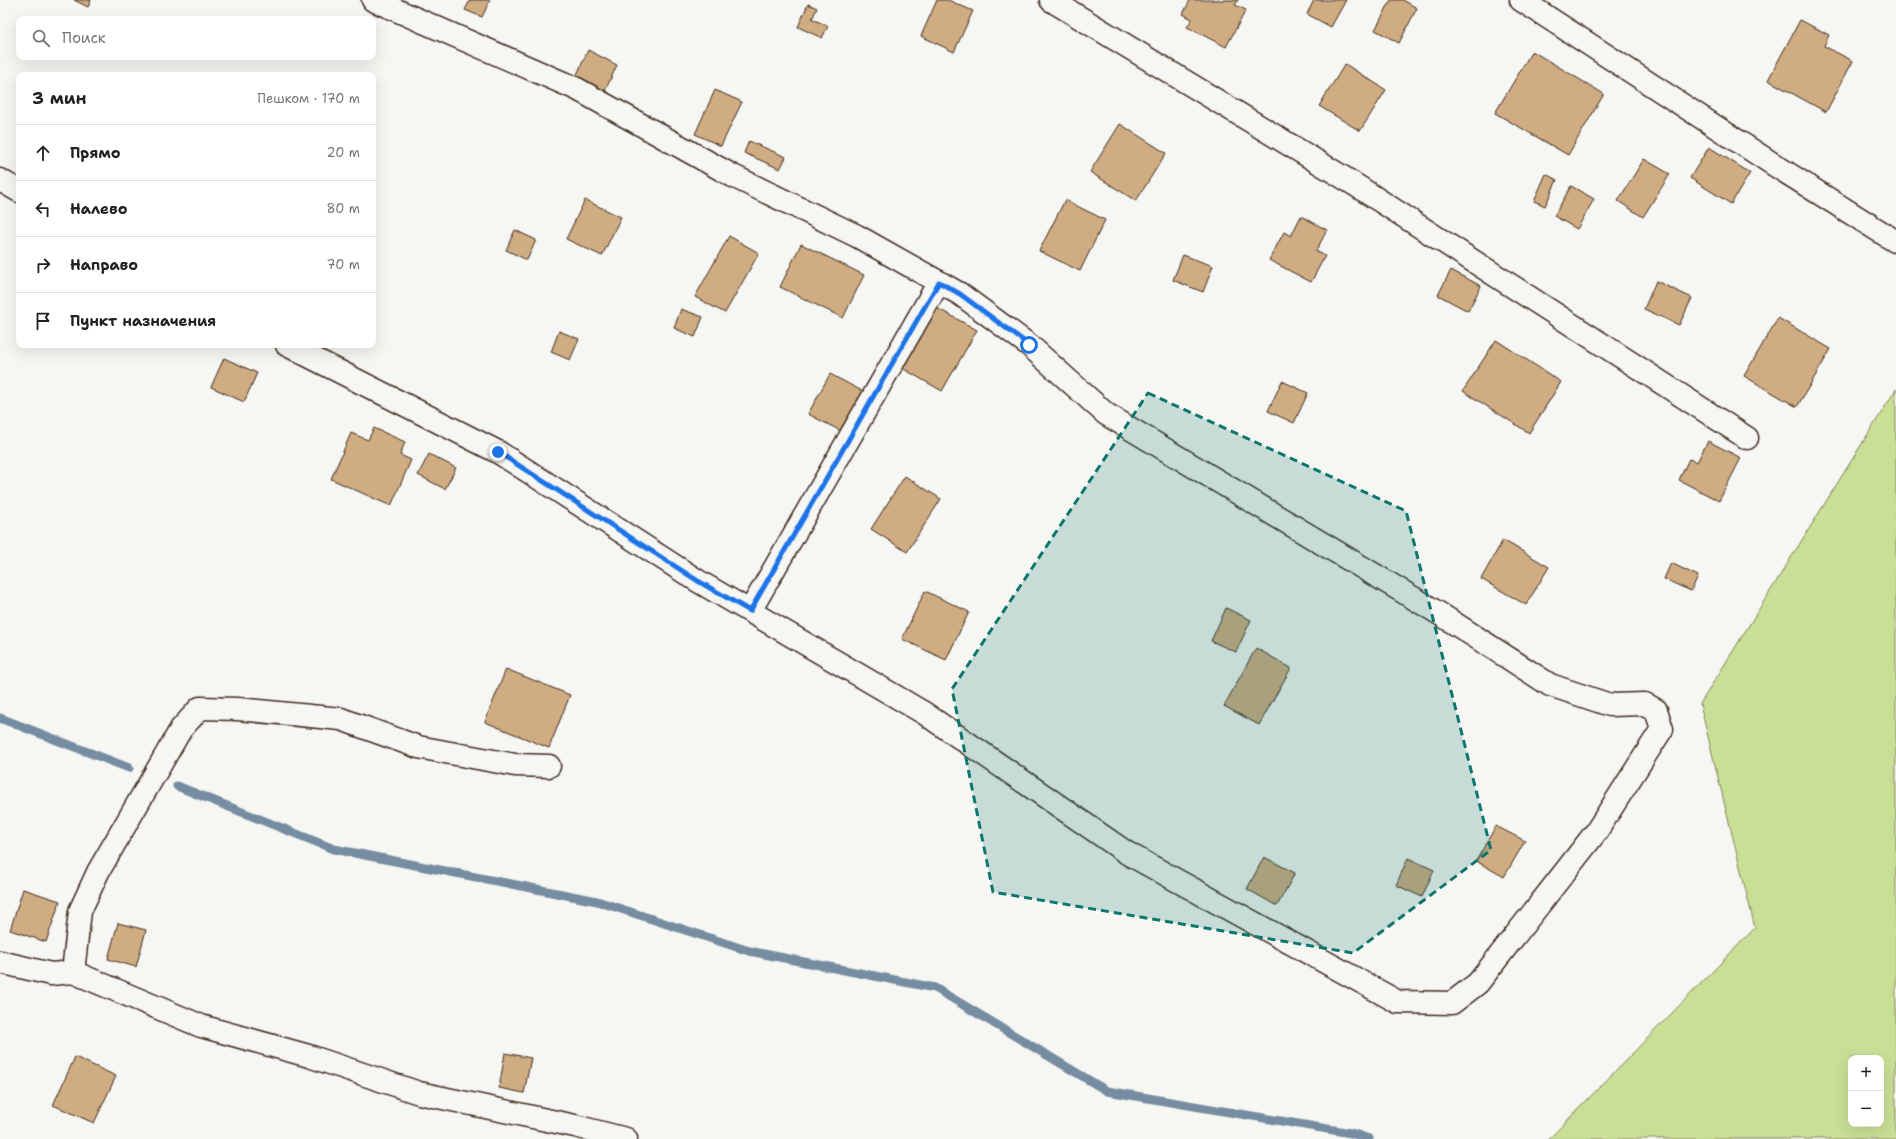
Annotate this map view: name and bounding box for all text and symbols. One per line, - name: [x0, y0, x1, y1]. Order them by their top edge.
- search box: [16, 16, 376, 60]
- icon: search: [30, 27, 52, 49]
- text: Поиск: [62, 28, 106, 48]
- text: 3 мин: [32, 87, 87, 109]
- text: Пешком · 170 m: [257, 90, 360, 107]
- icon: ahead: [32, 142, 54, 164]
- text: Прямо: [70, 143, 120, 163]
- text: 20 m: [327, 144, 360, 161]
- icon: left: [32, 198, 54, 220]
- text: Налево: [70, 199, 128, 219]
- text: 80 m: [326, 200, 360, 217]
- icon: right: [32, 254, 54, 276]
- text: Направо: [70, 255, 138, 275]
- text: 70 m: [326, 256, 360, 273]
- icon: arrive: [32, 310, 54, 332]
- text: Пункт назначения: [70, 311, 216, 331]
- route start: [1020, 336, 1038, 354]
- route end: [489, 443, 507, 461]
- map controls: [1848, 1055, 1884, 1127]
- button: +: [1848, 1055, 1884, 1091]
- button: −: [1848, 1091, 1884, 1127]

